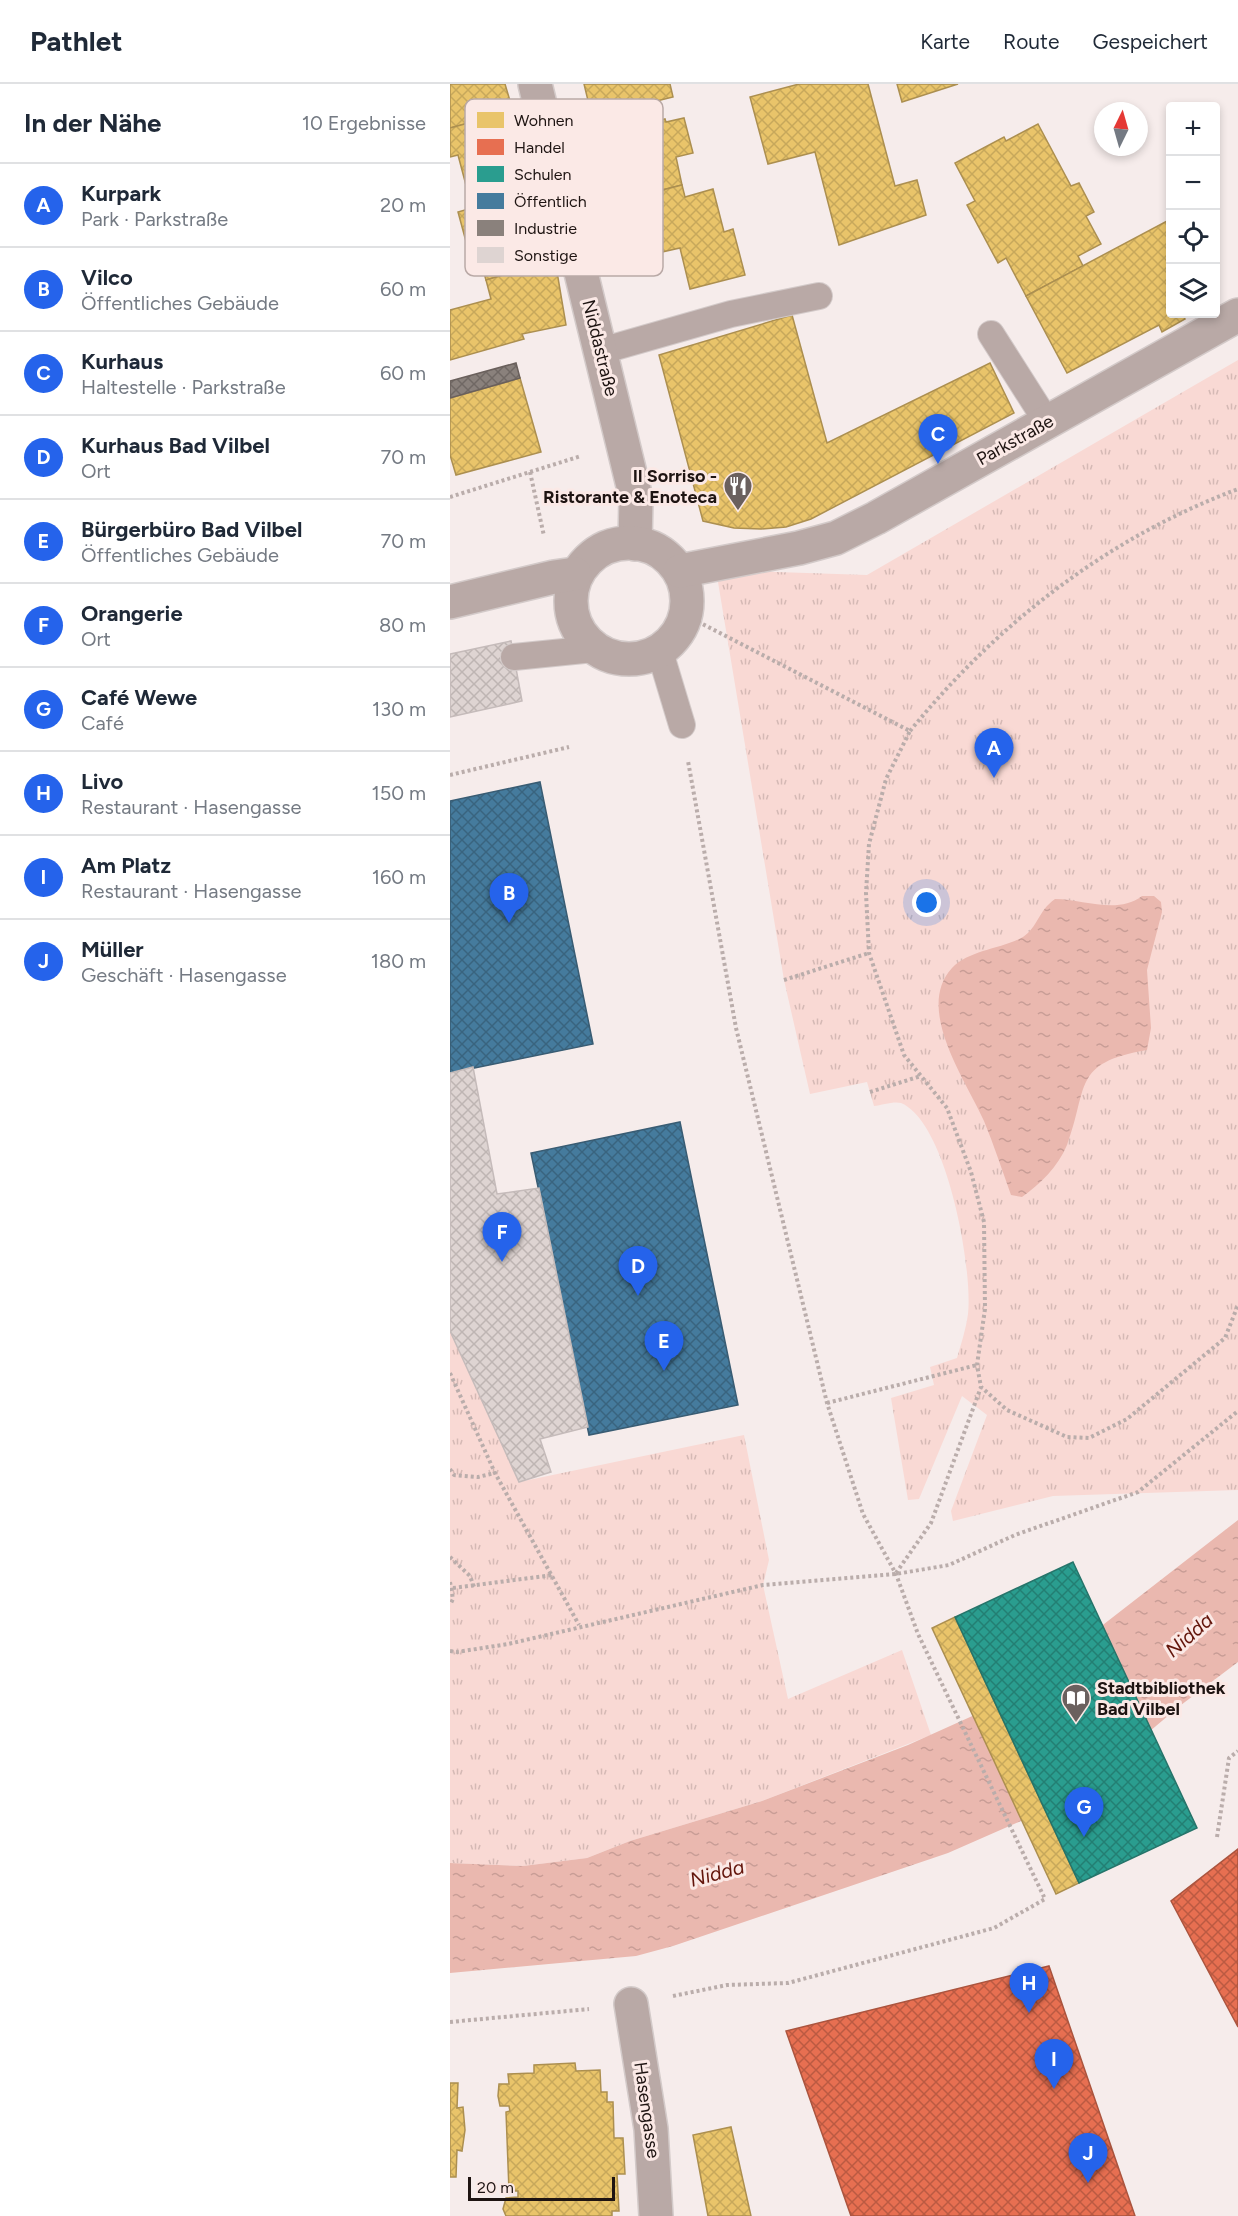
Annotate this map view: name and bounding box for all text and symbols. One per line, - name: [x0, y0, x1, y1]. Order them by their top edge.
- text: Pathlet: [30, 24, 122, 58]
- text: Karte: [920, 29, 970, 54]
- text: Route: [1003, 29, 1059, 54]
- text: Gespeichert: [1092, 29, 1208, 54]
- legend: [465, 99, 663, 276]
- north arrow: [1094, 102, 1148, 156]
- map controls: [1166, 102, 1220, 318]
- button: +: [1166, 102, 1220, 156]
- text: In der Nähe: [24, 107, 161, 139]
- text: 10 Ergebnisse: [302, 111, 426, 135]
- text: Wohnen: [514, 111, 574, 130]
- text: Handel: [514, 138, 565, 157]
- button: −: [1166, 156, 1220, 210]
- text: Schulen: [514, 165, 572, 184]
- text: Kurpark: [81, 180, 161, 207]
- text: Öffentlich: [514, 192, 587, 211]
- text: A: [36, 193, 51, 217]
- text: 20 m: [380, 193, 426, 217]
- text: Park · Parkstraße: [81, 207, 228, 231]
- button: locate: [1166, 210, 1220, 264]
- text: Industrie: [514, 219, 577, 238]
- text: Sonstige: [514, 246, 578, 265]
- text: Vilco: [81, 264, 133, 291]
- button: layers: [1166, 264, 1220, 318]
- text: B: [37, 277, 50, 301]
- text: 60 m: [380, 277, 426, 301]
- text: Öffentliches Gebäude: [81, 291, 279, 315]
- street label: Niddastraße: [577, 297, 623, 399]
- text: Kurhaus: [81, 348, 163, 375]
- text: C: [36, 361, 51, 385]
- text: 60 m: [380, 361, 426, 385]
- text: Haltestelle · Parkstraße: [81, 375, 286, 399]
- street label: Parkstraße: [973, 410, 1058, 470]
- pin: C: [918, 414, 958, 464]
- text: Kurhaus Bad Vilbel: [81, 432, 270, 459]
- text: D: [37, 445, 51, 469]
- text: 70 m: [380, 445, 426, 469]
- text: Ort: [81, 459, 111, 483]
- place label: Il Sorriso - Ristorante & Enoteca: [543, 465, 717, 508]
- restaurant icon: Il Sorriso - Ristorante & Enoteca: [722, 470, 754, 512]
- text: Bürgerbüro Bad Vilbel: [81, 516, 302, 543]
- text: E: [38, 529, 49, 553]
- text: 70 m: [380, 529, 426, 553]
- text: Öffentliches Gebäude: [81, 543, 279, 567]
- text: Orangerie: [81, 600, 183, 627]
- text: F: [38, 613, 49, 637]
- text: 80 m: [379, 613, 426, 637]
- text: Ort: [81, 627, 111, 651]
- text: Café Wewe: [81, 684, 197, 711]
- text: G: [36, 697, 51, 721]
- text: 130 m: [372, 697, 426, 721]
- text: Café: [81, 711, 124, 735]
- pin: A: [974, 728, 1014, 778]
- text: Livo: [81, 768, 123, 795]
- text: H: [36, 781, 51, 805]
- text: 150 m: [371, 781, 426, 805]
- text: Restaurant · Hasengasse: [81, 795, 301, 819]
- text: Am Platz: [81, 852, 171, 879]
- text: I: [41, 865, 46, 889]
- text: 160 m: [372, 865, 426, 889]
- pin: B: [490, 874, 528, 923]
- text: Restaurant · Hasengasse: [81, 879, 301, 903]
- your location: [912, 888, 941, 917]
- text: Müller: [81, 936, 144, 963]
- text: J: [38, 949, 49, 973]
- text: 180 m: [371, 949, 426, 973]
- text: Geschäft · Hasengasse: [81, 963, 287, 987]
- pin: F: [482, 1212, 522, 1262]
- pin: D: [618, 1246, 657, 1296]
- pin: E: [644, 1322, 684, 1371]
- water label: Nidda: [1160, 1608, 1218, 1662]
- place label: Stadtbibliothek Bad Vilbel: [1097, 1677, 1226, 1720]
- library icon: Stadtbibliothek Bad Vilbel: [1060, 1682, 1092, 1724]
- pin: G: [1064, 1788, 1104, 1837]
- water label: Nidda: [687, 1854, 747, 1892]
- pin: H: [1010, 1964, 1048, 2013]
- pin: I: [1034, 2040, 1074, 2089]
- street label: Hasengasse: [629, 2060, 665, 2160]
- pin: J: [1068, 2134, 1108, 2183]
- scale bar: [468, 2174, 615, 2202]
- text: 20 m: [477, 2178, 514, 2197]

